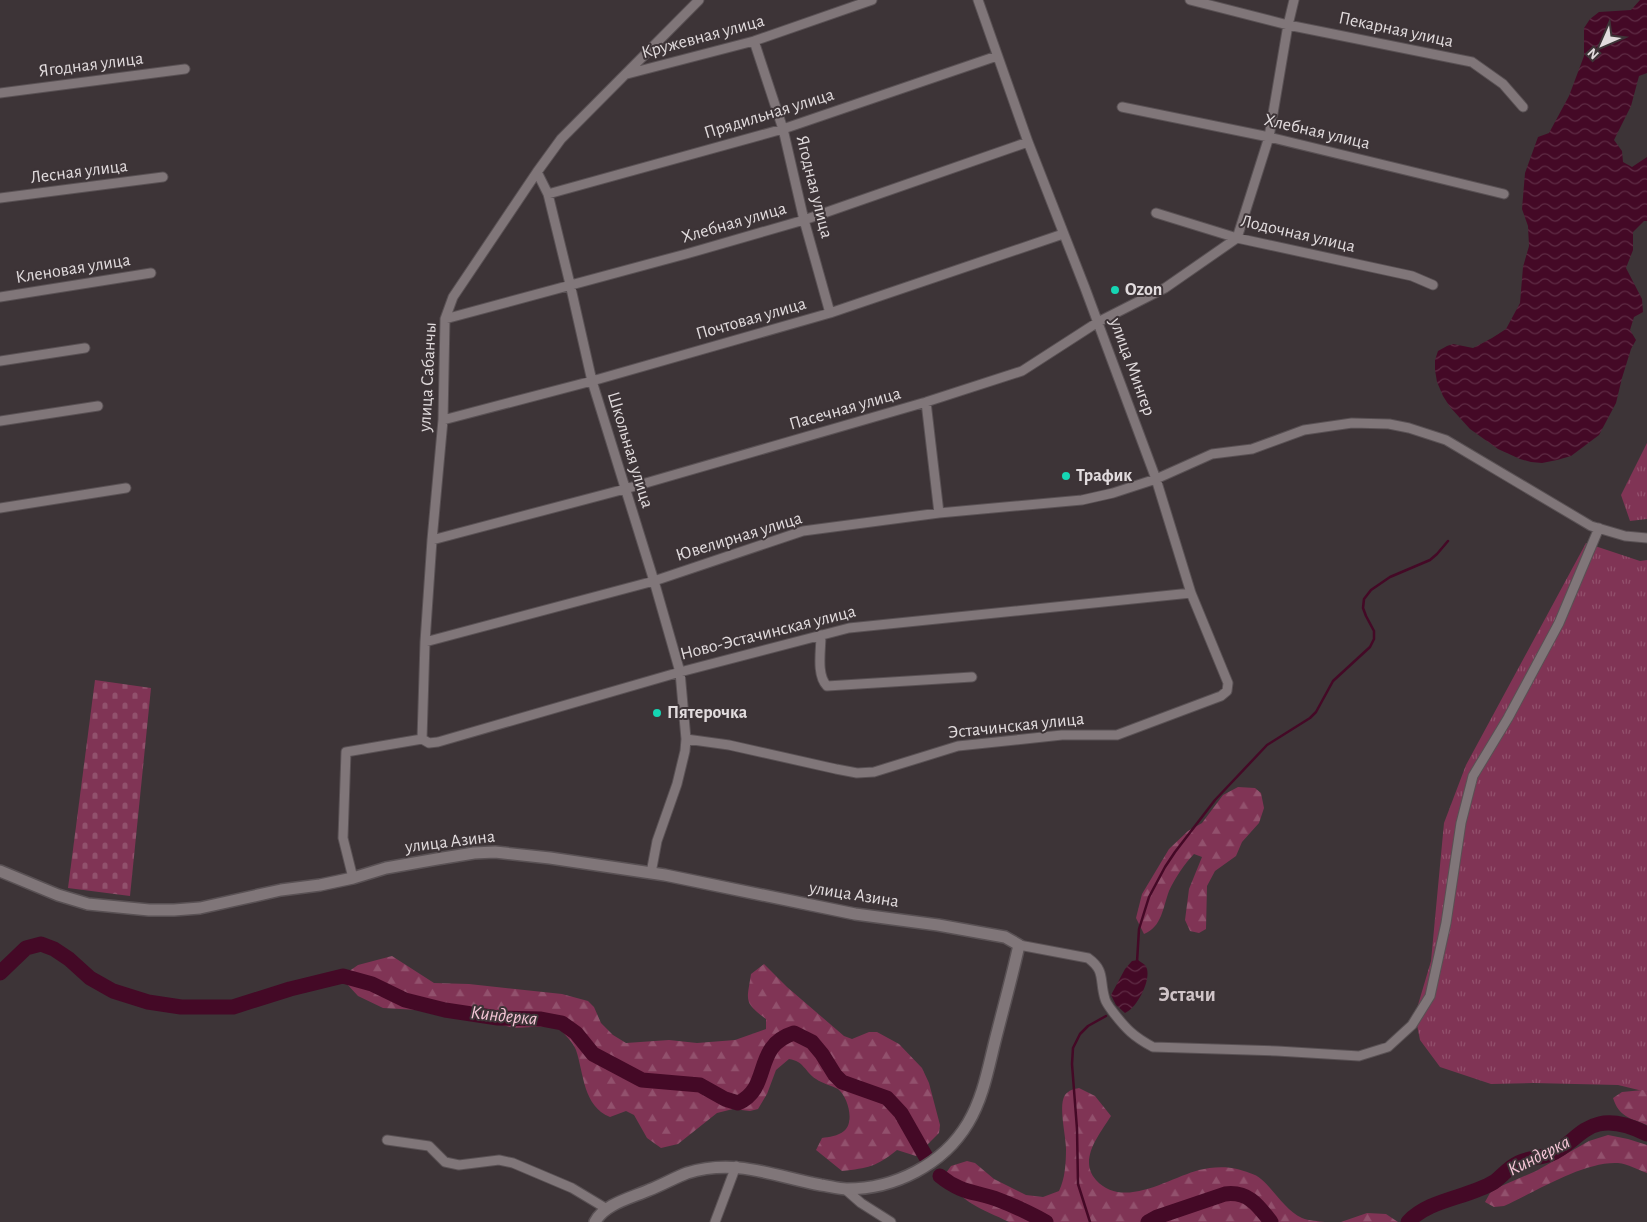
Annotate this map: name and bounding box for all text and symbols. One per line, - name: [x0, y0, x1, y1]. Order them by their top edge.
- street label: Пекарная улица: [1337, 9, 1455, 51]
- street label: Кружевная улица: [640, 12, 766, 62]
- north arrow: [1577, 20, 1627, 70]
- text: N: [1585, 45, 1602, 62]
- street label: Ягодная улица: [38, 50, 144, 80]
- street label: Прядильная улица: [702, 86, 836, 142]
- street label: Хлебная улица: [1262, 110, 1372, 153]
- street label: Ягодная улица: [793, 134, 835, 240]
- street label: Лесная улица: [29, 157, 129, 187]
- street label: Хлебная улица: [679, 198, 788, 247]
- street label: Лодочная улица: [1239, 212, 1357, 256]
- street label: Кленовая улица: [14, 251, 132, 287]
- place label: Ozon: [1125, 281, 1162, 299]
- marker: Ozon: [1109, 284, 1121, 296]
- street label: Почтовая улица: [694, 295, 808, 343]
- street label: улица Мингер: [1106, 315, 1158, 418]
- street label: улица Сабанчы: [415, 322, 440, 433]
- street label: Пасечная улица: [787, 384, 903, 434]
- street label: Школьная улица: [604, 390, 656, 510]
- place label: Трафик: [1076, 467, 1132, 485]
- marker: Трафик: [1060, 470, 1072, 482]
- street label: Ювелирная улица: [674, 509, 804, 565]
- street label: Ново-Эстачинская улица: [678, 602, 858, 664]
- place label: Пятерочка: [667, 704, 748, 722]
- marker: Пятерочка: [651, 707, 663, 719]
- street label: Эстачинская улица: [947, 710, 1085, 742]
- street label: улица Азина: [403, 828, 496, 857]
- street label: улица Азина: [807, 879, 900, 911]
- district label: Эстачи: [1158, 985, 1216, 1005]
- water label: Киндерка: [470, 1003, 538, 1029]
- water label: Киндерка: [1505, 1132, 1573, 1180]

